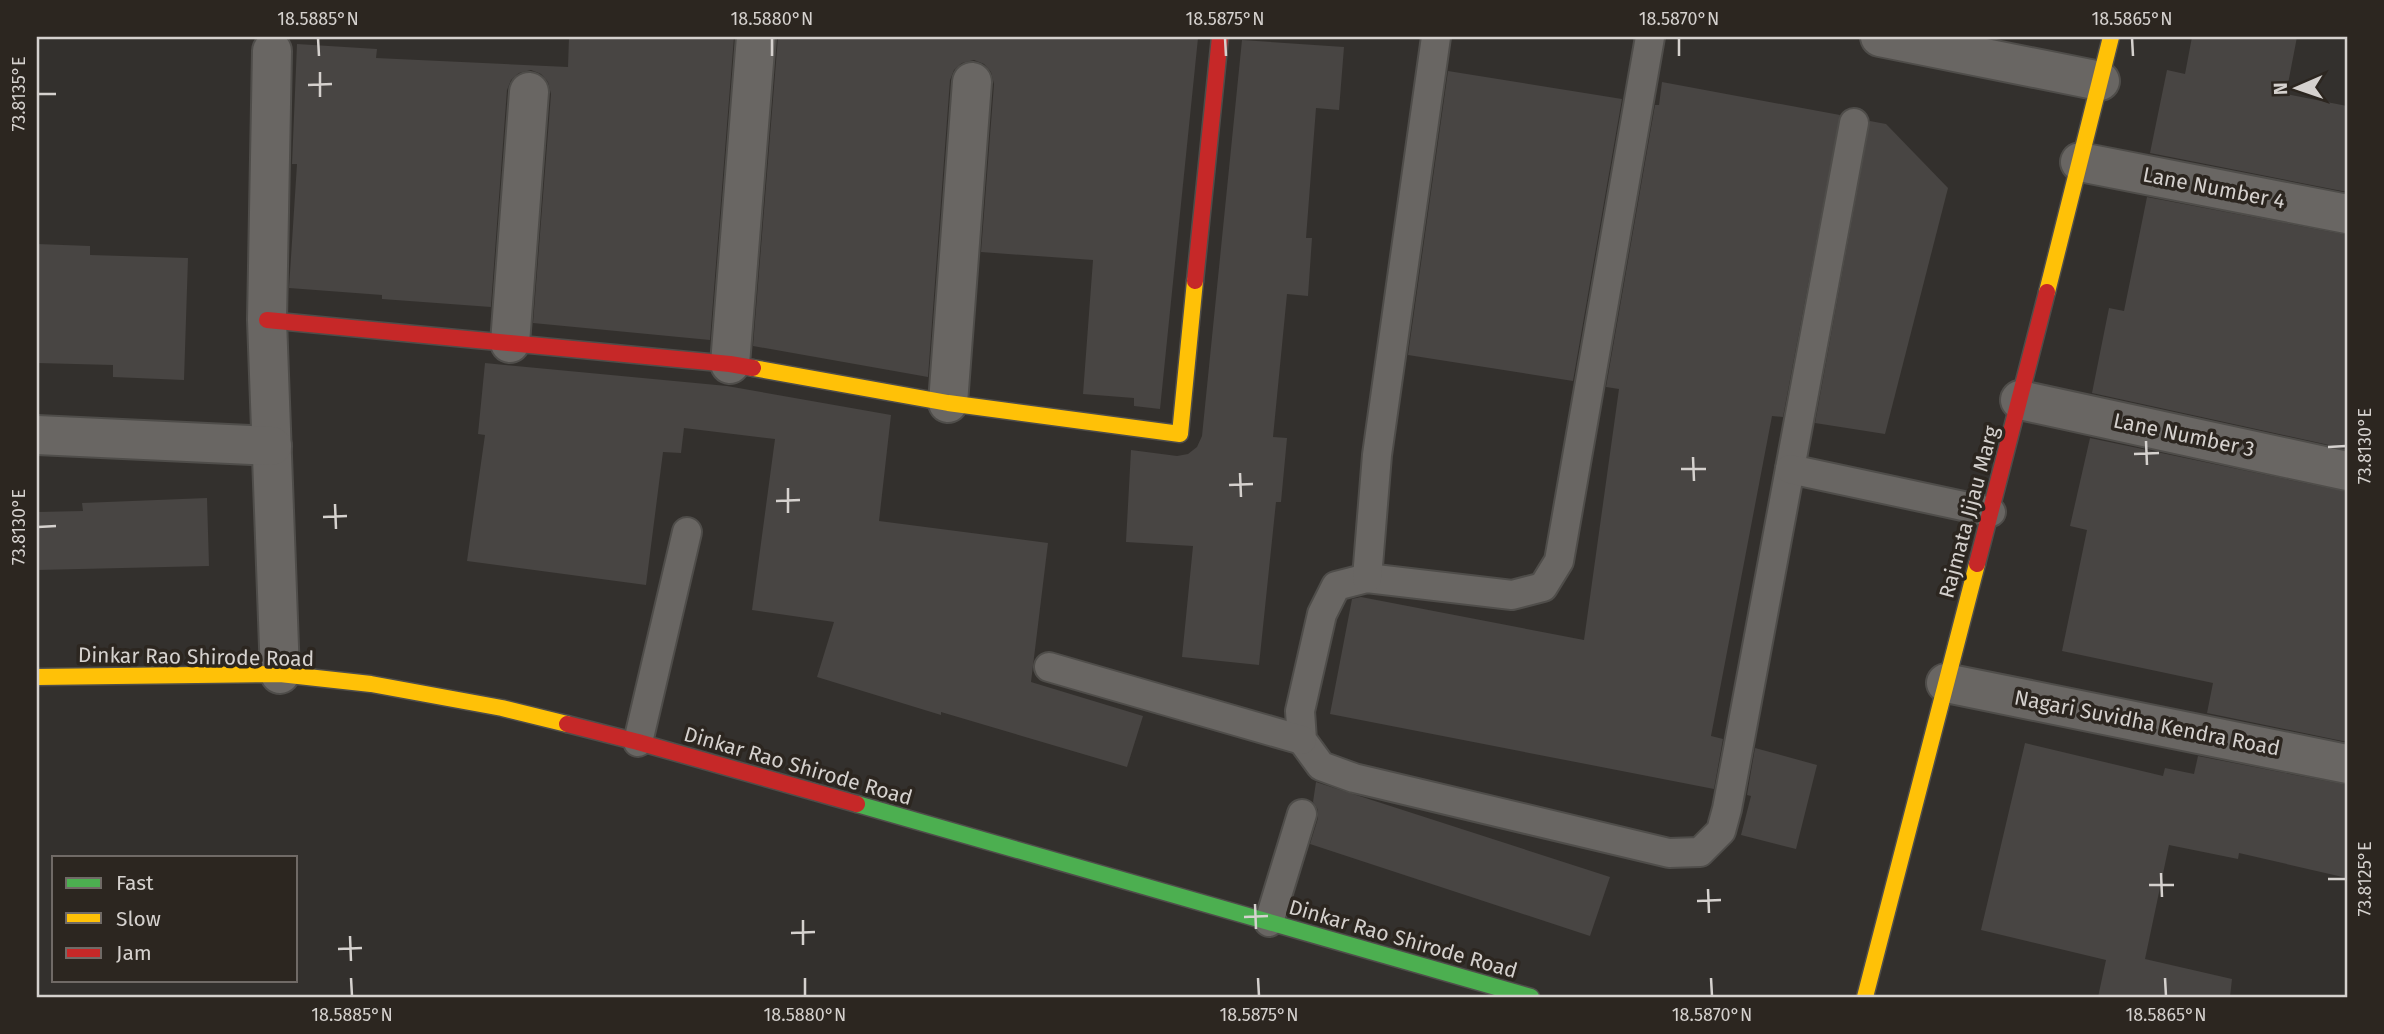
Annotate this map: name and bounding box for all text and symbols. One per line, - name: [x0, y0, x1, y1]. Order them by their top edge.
- text: 18.5885°N: [277, 8, 359, 30]
- text: 18.5880°N: [731, 8, 813, 30]
- text: 18.5875°N: [1185, 8, 1265, 30]
- text: 18.5870°N: [1639, 8, 1719, 30]
- text: 18.5865°N: [2091, 8, 2173, 30]
- north arrow: [2262, 52, 2332, 122]
- text: 73.8135°E: [8, 56, 30, 132]
- text: N: [2269, 82, 2292, 95]
- street label: Lane Number 4: [2141, 161, 2287, 215]
- street label: Lane Number 3: [2111, 407, 2257, 463]
- text: 73.8130°E: [2354, 408, 2376, 484]
- street label: Rajmata Jijau Marg: [1933, 423, 2005, 601]
- text: 73.8130°E: [8, 489, 30, 565]
- street label: Dinkar Rao Shirode Road: [78, 642, 314, 672]
- street label: Nagari Suvidha Kendra Road: [2012, 684, 2282, 762]
- street label: Dinkar Rao Shirode Road: [681, 721, 915, 811]
- text: 73.8125°E: [2354, 841, 2376, 917]
- legend: [52, 856, 298, 982]
- text: Fast: [116, 870, 154, 896]
- street label: Dinkar Rao Shirode Road: [1286, 894, 1520, 984]
- text: Slow: [116, 906, 161, 932]
- text: Jam: [116, 940, 152, 966]
- text: 18.5885°N: [311, 1004, 393, 1026]
- text: 18.5880°N: [764, 1004, 846, 1026]
- text: 18.5875°N: [1219, 1004, 1299, 1026]
- text: 18.5870°N: [1672, 1004, 1752, 1026]
- text: 18.5865°N: [2125, 1004, 2207, 1026]

